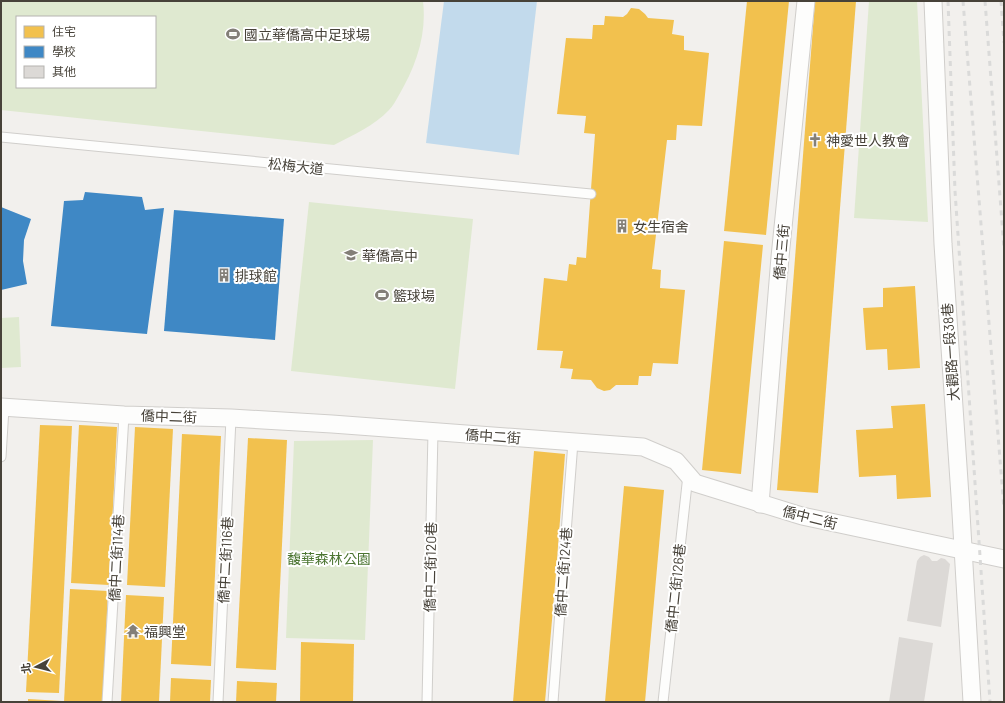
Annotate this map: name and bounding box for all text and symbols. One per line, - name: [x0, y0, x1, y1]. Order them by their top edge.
- legend: [16, 16, 156, 88]
- text: 住宅: [52, 24, 76, 38]
- sports icon: 國立華僑高中足球場: [225, 26, 241, 42]
- place label: 國立華僑高中足球場: [244, 26, 370, 43]
- text: 學校: [52, 44, 76, 58]
- text: 其他: [52, 64, 76, 78]
- church icon: 神愛世人教會: [807, 132, 823, 148]
- place label: 神愛世人教會: [826, 132, 910, 149]
- street label: 松梅大道: [267, 155, 325, 177]
- building icon: 女生宿舍: [614, 218, 630, 234]
- place label: 女生宿舍: [633, 218, 689, 235]
- street label: 僑中三街: [770, 223, 792, 281]
- school or university icon: 華僑高中: [343, 247, 359, 263]
- place label: 華僑高中: [362, 247, 418, 264]
- building icon: 排球館: [216, 267, 232, 283]
- place label: 排球館: [235, 267, 277, 284]
- sports icon: 籃球場: [374, 287, 390, 303]
- place label: 籃球場: [393, 287, 435, 304]
- street label: 大觀路一段38巷: [938, 302, 962, 402]
- street label: 僑中二街: [141, 407, 197, 425]
- street label: 僑中二街: [464, 426, 522, 446]
- street label: 僑中二街: [781, 502, 839, 532]
- street label: 僑中二街114巷: [105, 514, 127, 602]
- street label: 僑中二街116巷: [214, 516, 236, 604]
- street label: 僑中二街120巷: [421, 522, 439, 612]
- street label: 僑中二街124巷: [551, 526, 575, 618]
- street label: 僑中二街126巷: [662, 543, 688, 633]
- park label: 馥華森林公園: [287, 550, 371, 567]
- temple icon: 福興堂: [125, 623, 141, 639]
- place label: 福興堂: [144, 623, 186, 640]
- north arrow: [16, 647, 56, 687]
- text: 北: [18, 662, 33, 675]

